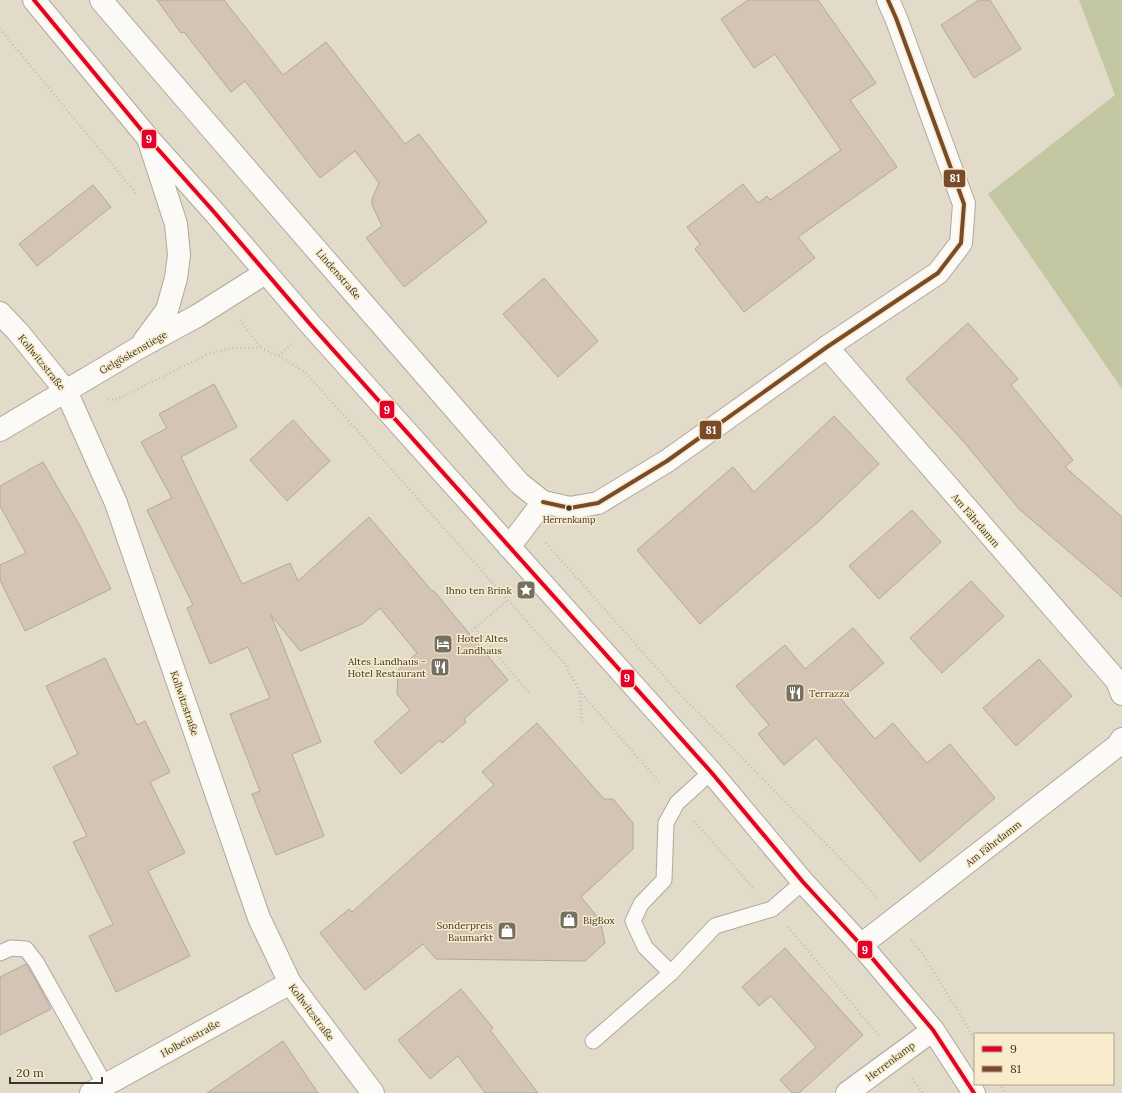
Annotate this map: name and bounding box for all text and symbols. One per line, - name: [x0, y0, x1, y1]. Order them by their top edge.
- line badge: 9: [141, 129, 157, 149]
- text: 9: [146, 132, 152, 146]
- line badge: 81: [943, 169, 966, 188]
- text: 81: [950, 171, 961, 185]
- street label: Lindenstraße: [313, 247, 364, 303]
- street label: Gelgöskenstiege: [97, 327, 170, 377]
- street label: Kollwitzstraße: [15, 332, 68, 393]
- line badge: 9: [379, 400, 395, 419]
- text: 9: [384, 403, 390, 417]
- line badge: 81: [699, 420, 722, 440]
- text: 81: [706, 423, 717, 437]
- street label: Am Fährdamm: [948, 490, 1003, 550]
- marker: Herrenkamp: [564, 503, 574, 513]
- place label: Herrenkamp: [543, 514, 595, 525]
- place icon: Ihno ten Brink: [515, 579, 537, 601]
- place label: Ihno ten Brink: [445, 584, 513, 597]
- place label: Hotel Altes Landhaus: [457, 632, 508, 657]
- hotel icon: Hotel Altes Landhaus: [432, 633, 454, 655]
- place label: Altes Landhaus - Hotel Restaurant: [347, 655, 426, 680]
- restaurant icon: Altes Landhaus - Hotel Restaurant: [429, 656, 451, 678]
- street label: Kollwitzstraße: [167, 669, 202, 738]
- line badge: 9: [620, 669, 635, 688]
- text: 9: [624, 671, 630, 685]
- restaurant icon: Terrazza: [784, 682, 806, 704]
- place label: Terrazza: [809, 687, 849, 700]
- street label: Am Fährdamm: [962, 818, 1024, 870]
- shop icon: BigBox: [558, 909, 580, 931]
- place label: BigBox: [583, 914, 616, 927]
- place label: Sonderpreis Baumarkt: [437, 919, 493, 944]
- shop icon: Sonderpreis Baumarkt: [496, 920, 518, 942]
- line badge: 9: [857, 940, 873, 959]
- text: 9: [862, 943, 868, 957]
- street label: Kollwitzstraße: [286, 981, 338, 1044]
- street label: Holbeinstraße: [158, 1016, 223, 1060]
- legend: [974, 1033, 1114, 1085]
- street label: Herrenkamp: [863, 1039, 918, 1084]
- text: 9: [1010, 1041, 1017, 1056]
- scale bar: [10, 1059, 102, 1085]
- text: 81: [1010, 1061, 1021, 1076]
- text: 20 m: [16, 1065, 44, 1080]

